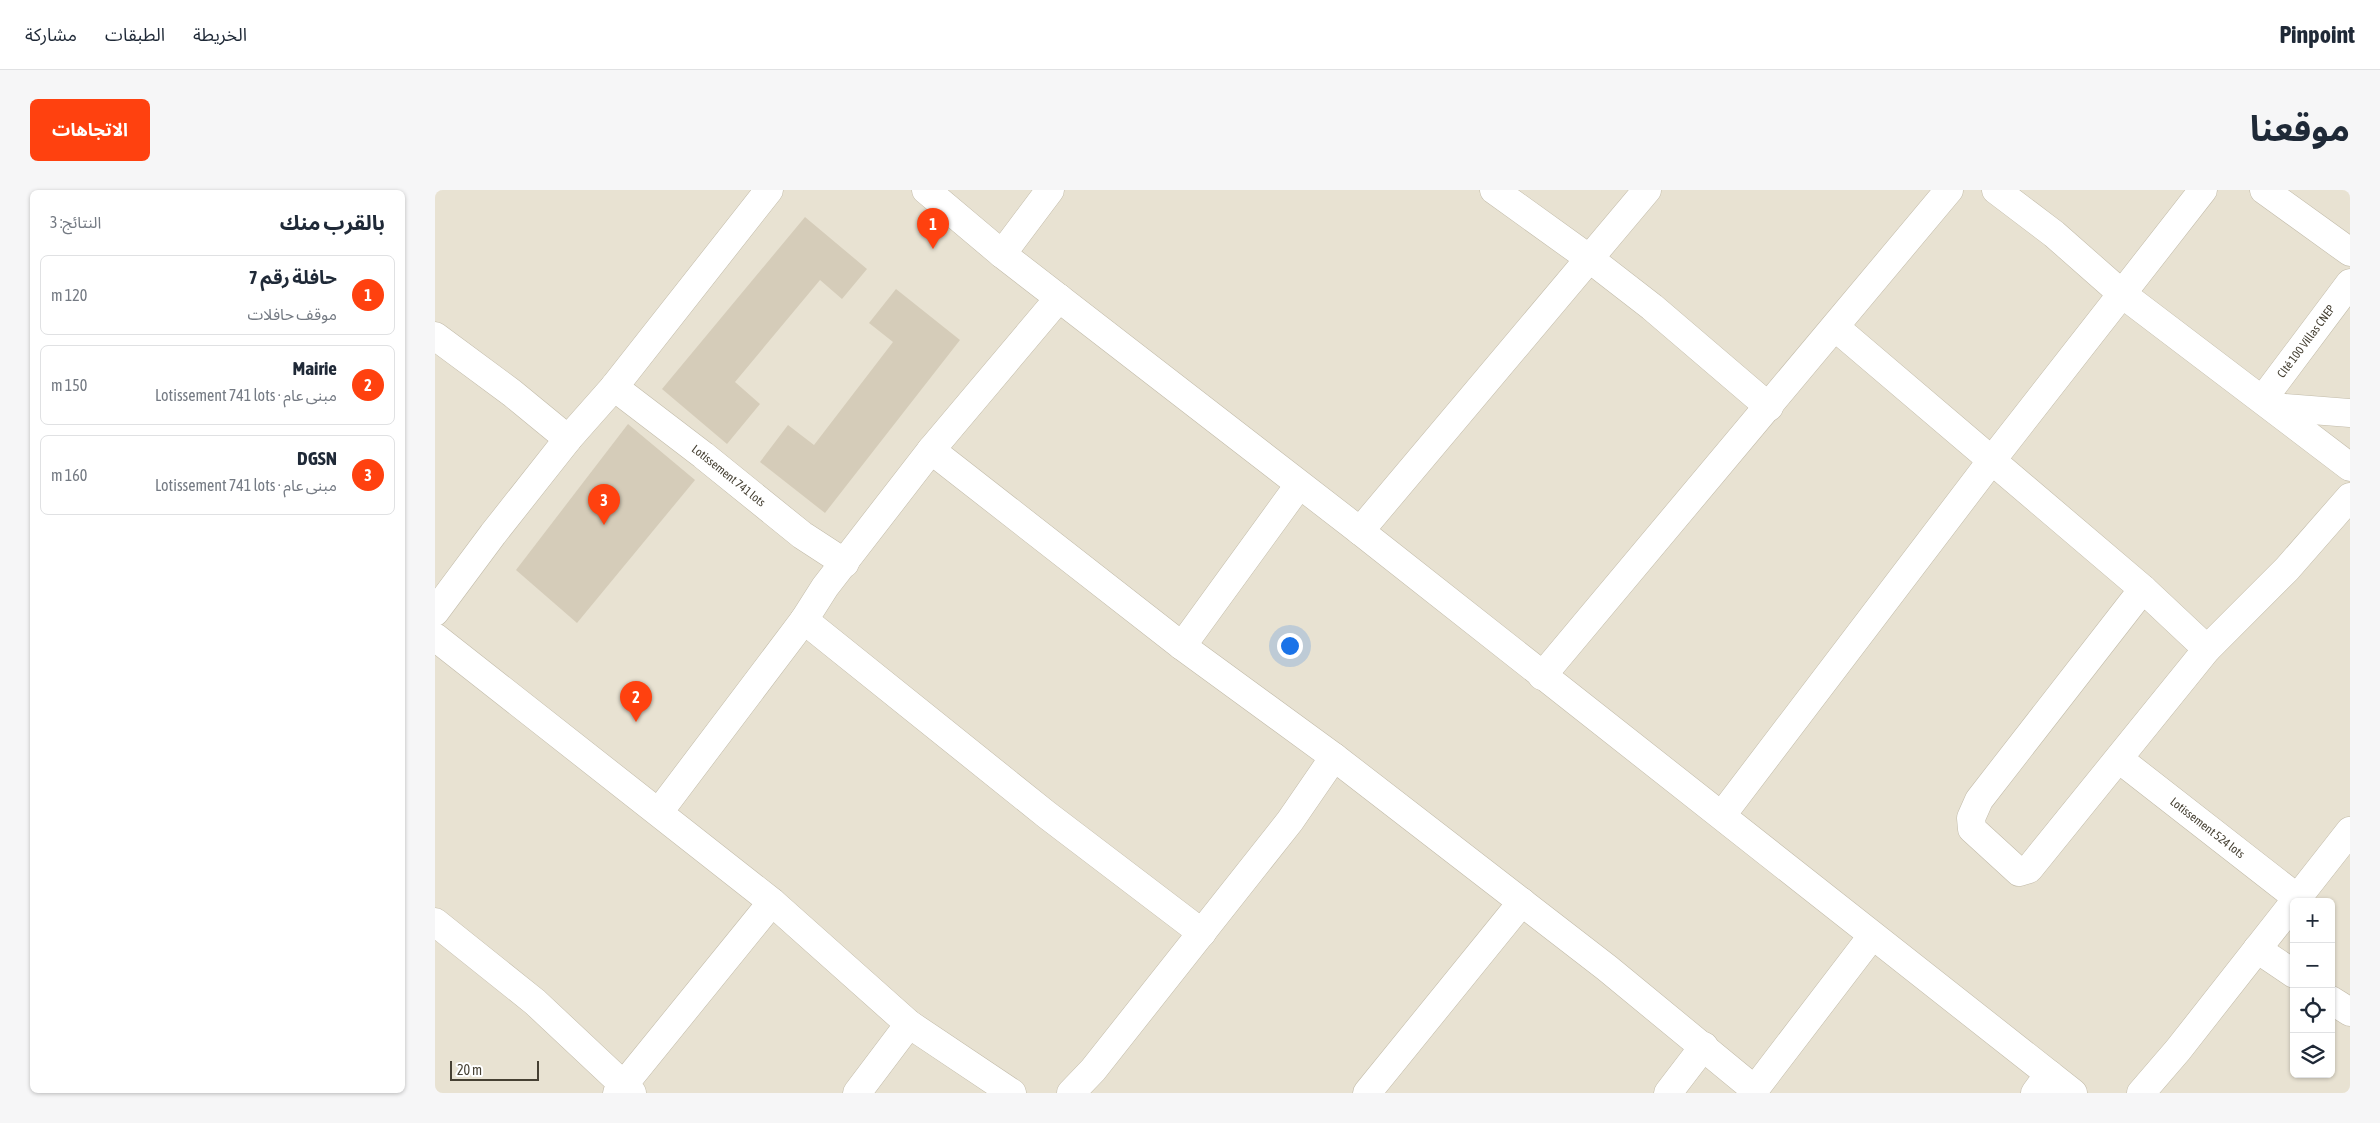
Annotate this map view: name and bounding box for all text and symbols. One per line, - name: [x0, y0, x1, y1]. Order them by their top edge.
- text: Pinpoint: [2280, 21, 2355, 48]
- text: مشاركة: [25, 24, 77, 45]
- text: الطبقات: [105, 24, 165, 45]
- text: الخريطة: [193, 24, 247, 45]
- button: الاتجاهات: [30, 99, 150, 161]
- text: موقعنا: [2250, 108, 2350, 148]
- pin: 1: [917, 208, 949, 249]
- text: بالقرب منك: [280, 210, 385, 234]
- text: النتائج: 3: [50, 213, 101, 231]
- text: حافلة رقم 7: [249, 266, 337, 288]
- text: 120 m: [51, 286, 87, 304]
- text: 1: [364, 286, 372, 304]
- street label: CIté 100 Villas CNEP: [2274, 302, 2338, 381]
- text: موقف حافلات: [247, 305, 337, 323]
- text: Mairie: [292, 357, 337, 379]
- text: 150 m: [51, 376, 87, 394]
- text: 2: [364, 376, 372, 394]
- text: مبنى عام · Lotissement 741 lots: [155, 386, 337, 404]
- street label: Lotissement 741 lots: [689, 442, 768, 510]
- text: DGSN: [297, 447, 337, 469]
- text: 160 m: [51, 466, 87, 484]
- text: 3: [364, 466, 372, 484]
- text: مبنى عام · Lotissement 741 lots: [155, 476, 337, 494]
- pin: 3: [588, 484, 620, 525]
- your location: [1277, 633, 1303, 659]
- pin: 2: [620, 681, 652, 722]
- street label: Lotissement 524 lots: [2167, 795, 2247, 861]
- map controls: [2290, 898, 2335, 1078]
- button: +: [2290, 898, 2335, 943]
- button: −: [2290, 943, 2335, 988]
- button: locate: [2290, 988, 2335, 1033]
- button: layers: [2290, 1033, 2335, 1078]
- scale bar: [450, 1058, 539, 1081]
- text: 20 m: [457, 1062, 482, 1078]

